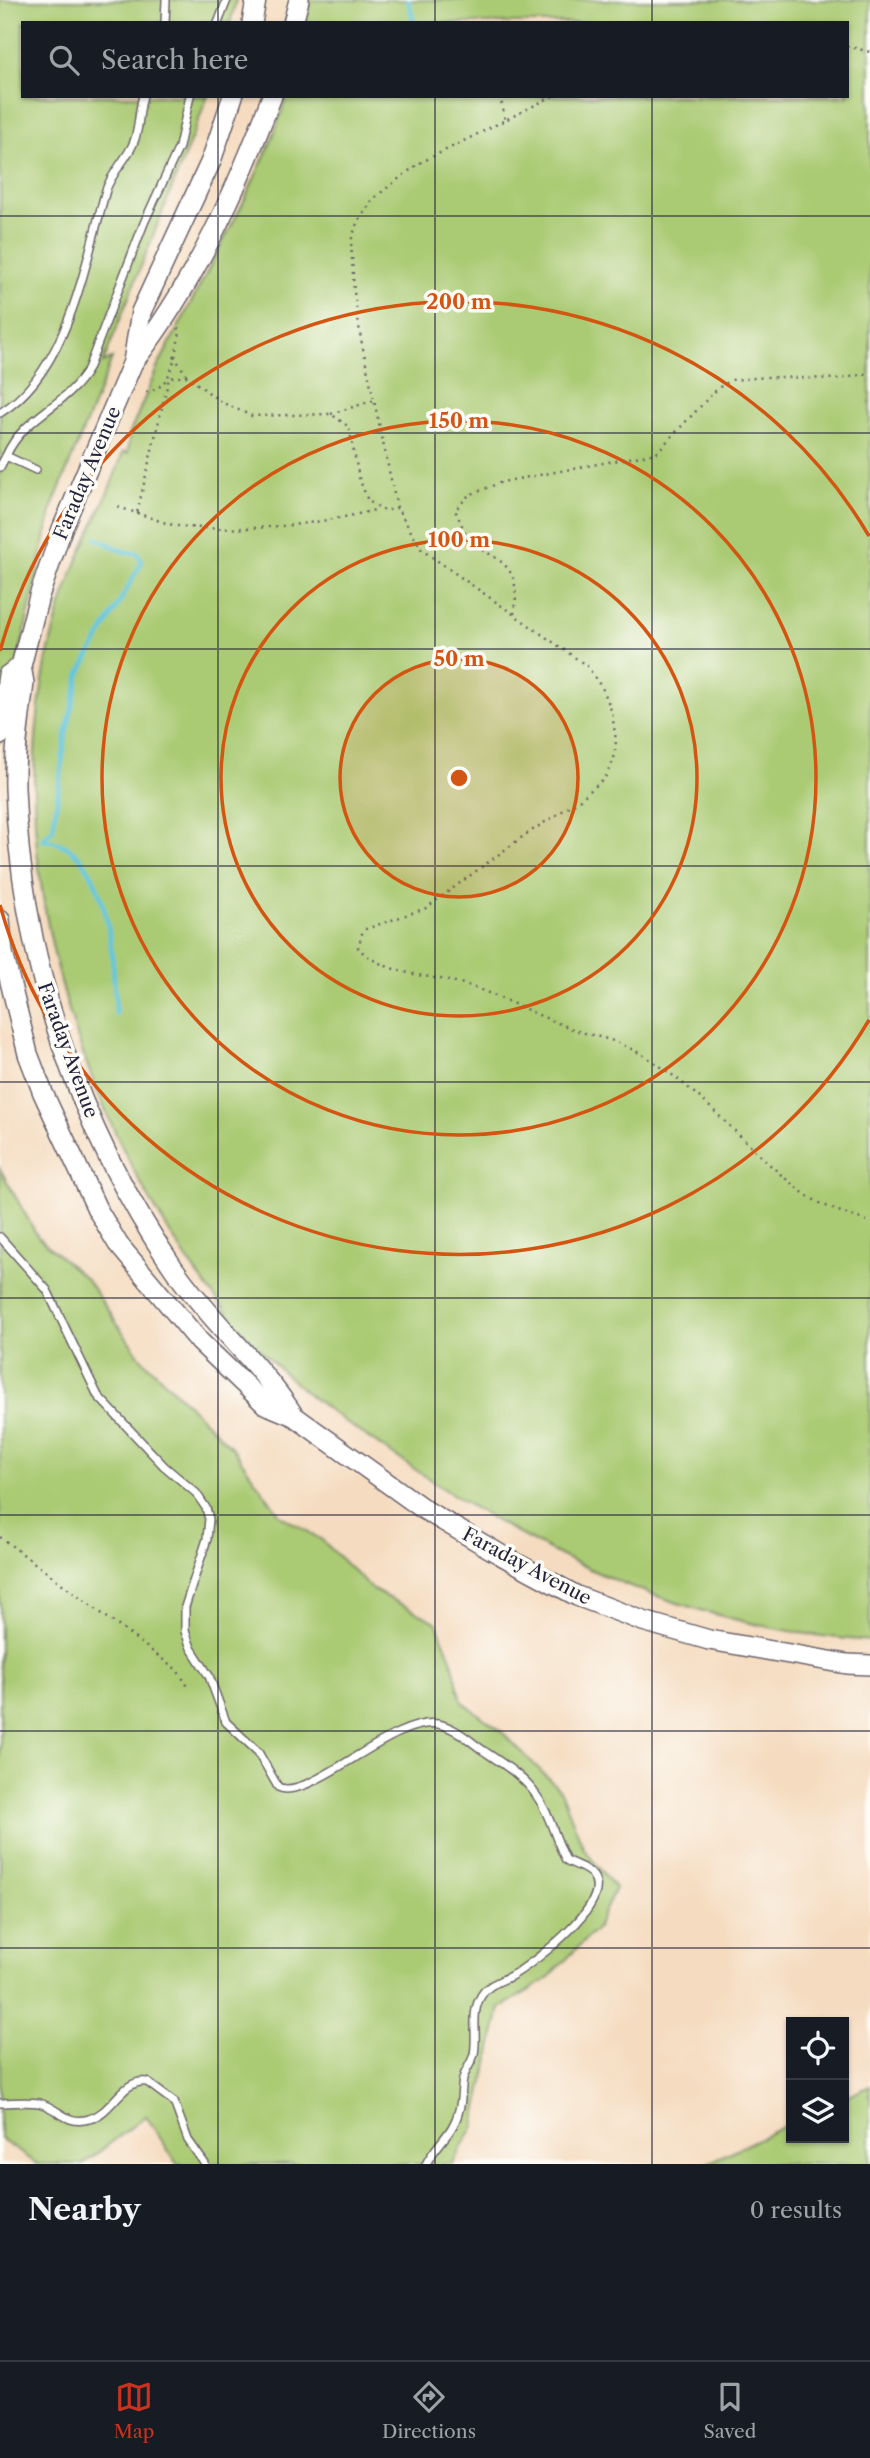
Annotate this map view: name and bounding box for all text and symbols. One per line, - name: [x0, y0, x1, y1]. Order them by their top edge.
- search box: [21, 21, 849, 98]
- icon: search: [45, 41, 83, 79]
- text: Search here: [101, 44, 248, 76]
- text: 200 m: [426, 289, 492, 314]
- street label: Faraday Avenue: [49, 403, 125, 543]
- text: 150 m: [429, 408, 489, 433]
- text: 100 m: [428, 527, 490, 552]
- text: 50 m: [433, 646, 485, 671]
- centre of rings: [447, 766, 471, 790]
- street label: Faraday Avenue: [33, 979, 103, 1121]
- street label: Faraday Avenue: [459, 1522, 595, 1610]
- map controls: [786, 2017, 849, 2143]
- button: locate: [786, 2017, 849, 2080]
- button: layers: [786, 2080, 849, 2143]
- text: Nearby: [28, 2191, 141, 2228]
- text: 0 results: [750, 2196, 842, 2224]
- tab: Map: [114, 2378, 155, 2443]
- tab: Directions: [382, 2378, 476, 2443]
- tab: Saved: [703, 2378, 756, 2443]

